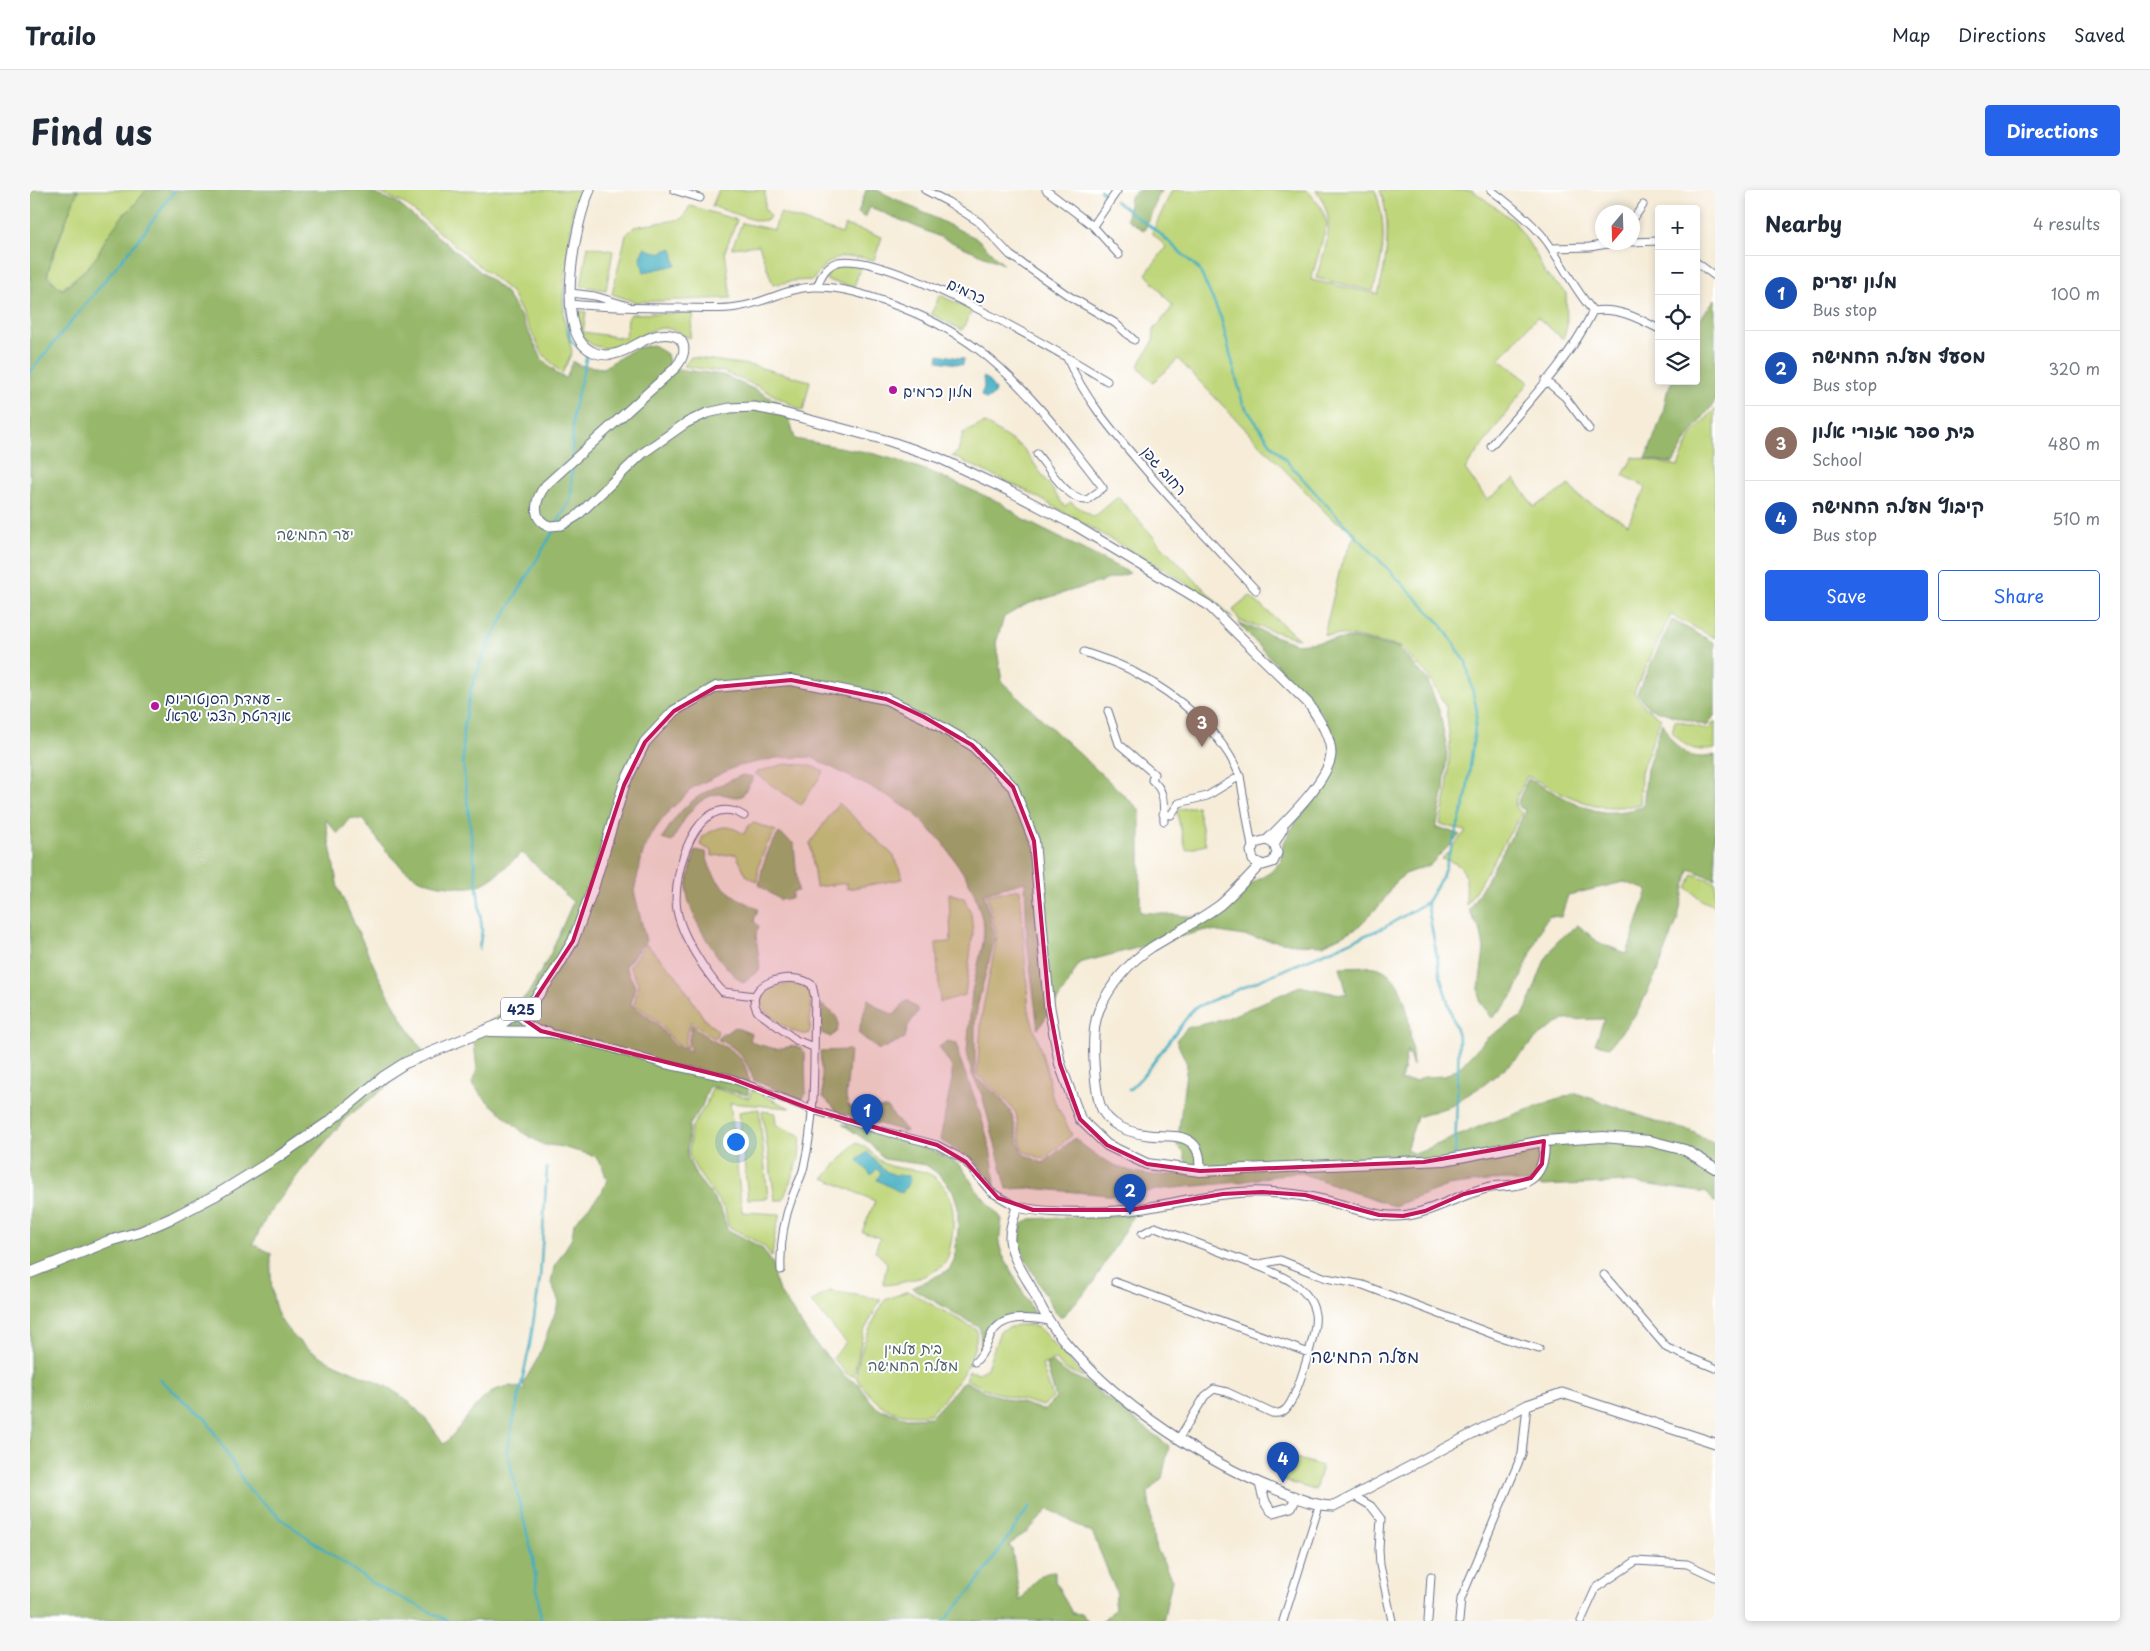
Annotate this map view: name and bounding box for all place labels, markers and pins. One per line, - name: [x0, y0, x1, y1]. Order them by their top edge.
- place label: מלון כרמים: [903, 379, 973, 402]
- marker: מלון כרמים: [887, 384, 899, 396]
- place label: עמדת הסנטוריום - אנדרטת הצבי ישראל: [165, 686, 291, 726]
- marker: עמדת הסנטוריום - אנדרטת הצבי ישראל: [149, 700, 161, 712]
- pin: 3: [1186, 706, 1218, 747]
- pin: 1: [851, 1094, 883, 1135]
- pin: 2: [1114, 1174, 1146, 1215]
- pin: 4: [1267, 1442, 1299, 1483]

